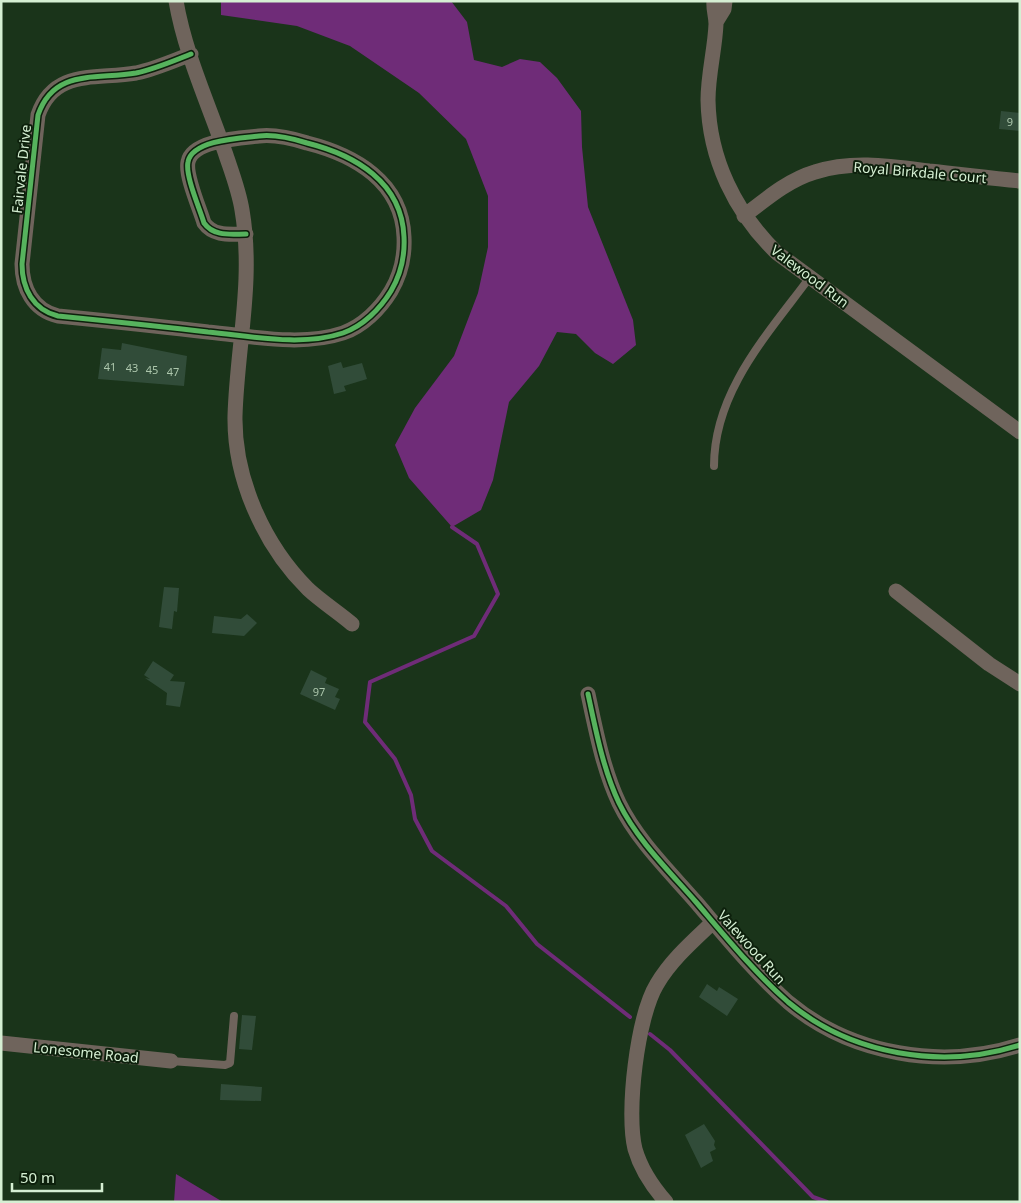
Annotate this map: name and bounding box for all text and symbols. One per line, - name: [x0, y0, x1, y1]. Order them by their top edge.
- house number: 9: [1007, 114, 1013, 129]
- street label: Fairvale Drive: [7, 124, 35, 214]
- street label: Royal Birkdale Court: [853, 157, 987, 187]
- street label: Valewood Run: [767, 240, 853, 312]
- house number: 41: [104, 359, 116, 374]
- house number: 43: [126, 360, 138, 375]
- house number: 45: [146, 362, 158, 377]
- house number: 47: [167, 364, 179, 379]
- house number: 97: [313, 684, 325, 699]
- street label: Valewood Run: [714, 906, 790, 988]
- street label: Lonesome Road: [32, 1037, 140, 1067]
- scale bar: [12, 1160, 102, 1192]
- text: 50 m: [20, 1167, 55, 1187]

